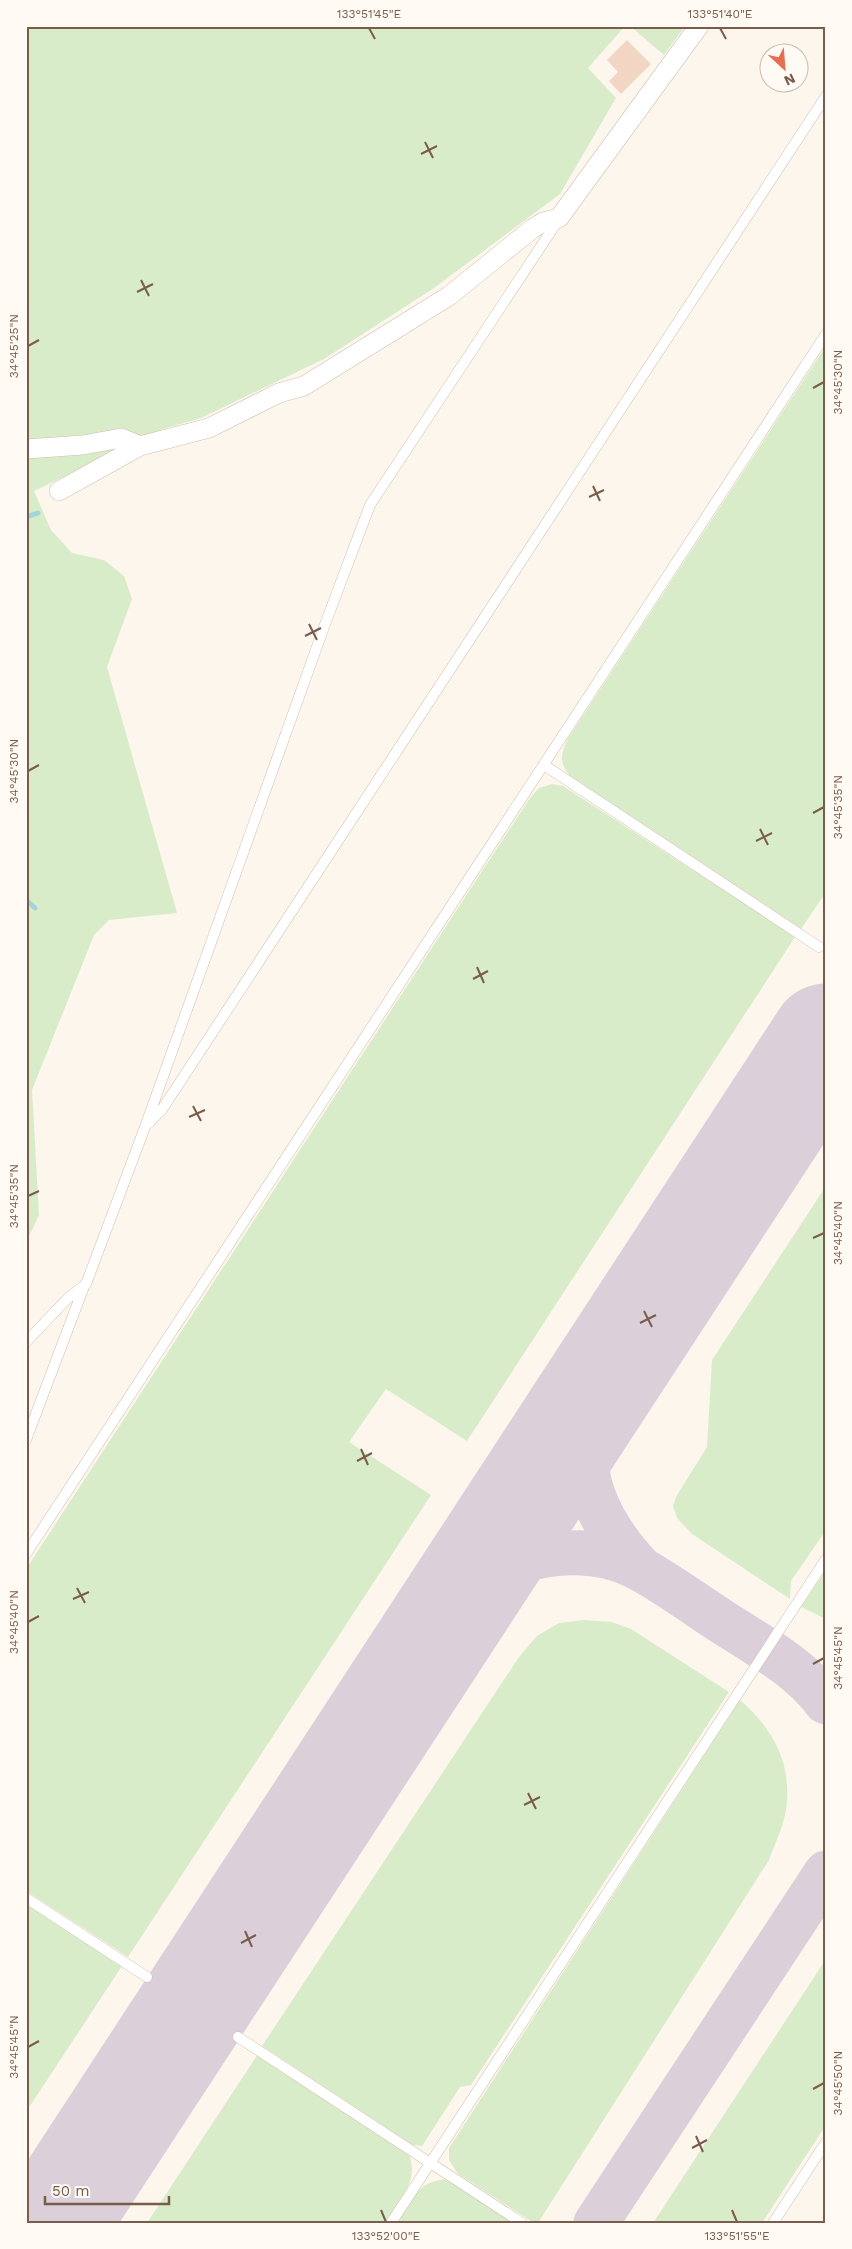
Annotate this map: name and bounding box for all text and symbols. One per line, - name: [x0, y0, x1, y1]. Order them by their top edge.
- text: 133°51'45"E: [337, 7, 402, 21]
- text: 133°51'40"E: [688, 7, 753, 21]
- north arrow: [760, 42, 810, 92]
- text: N: [782, 70, 798, 89]
- text: 34°45'25"N: [7, 314, 21, 378]
- text: 34°45'30"N: [831, 350, 845, 414]
- text: 34°45'30"N: [7, 739, 21, 803]
- text: 34°45'35"N: [831, 775, 845, 839]
- text: 34°45'35"N: [7, 1164, 21, 1228]
- text: 34°45'40"N: [831, 1201, 845, 1265]
- text: 34°45'40"N: [7, 1590, 21, 1654]
- text: 34°45'45"N: [831, 1626, 845, 1690]
- text: 34°45'45"N: [7, 2015, 21, 2079]
- text: 34°45'50"N: [831, 2051, 845, 2115]
- scale bar: [45, 2174, 169, 2206]
- text: 50 m: [52, 2182, 89, 2200]
- text: 133°52'00"E: [352, 2229, 421, 2243]
- text: 133°51'55"E: [704, 2229, 770, 2243]

